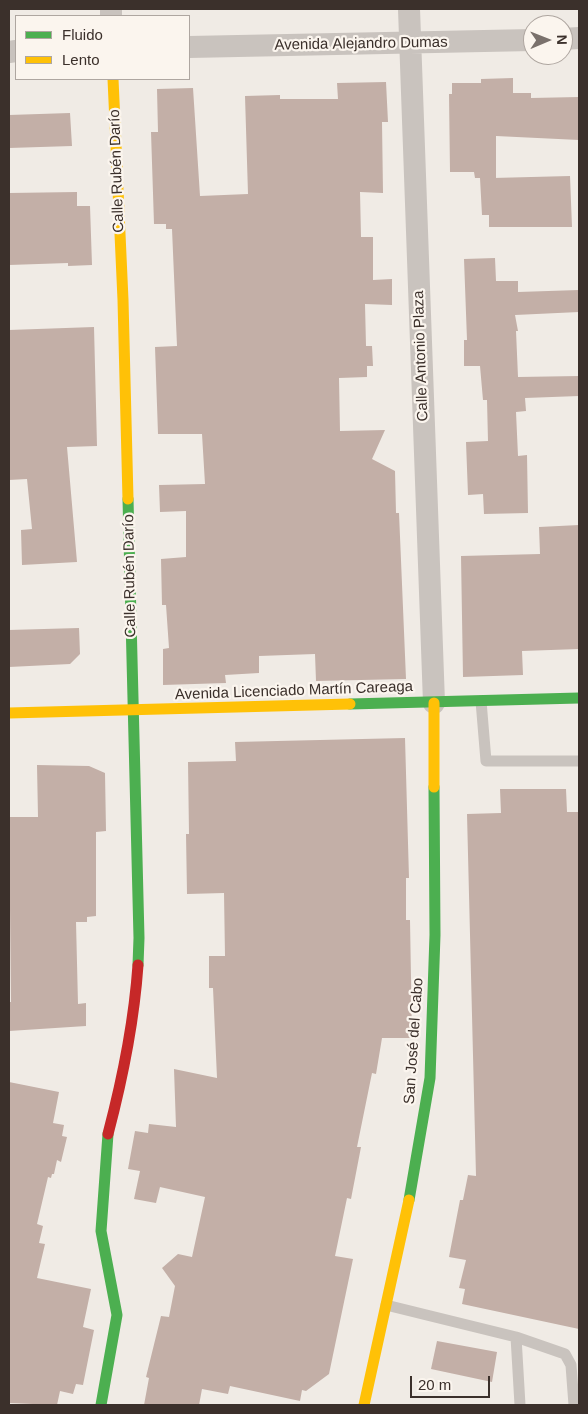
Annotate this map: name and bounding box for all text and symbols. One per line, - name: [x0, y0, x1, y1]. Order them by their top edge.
- legend: [15, 15, 190, 80]
- north arrow: [523, 15, 573, 65]
- text: Fluido: [62, 26, 103, 43]
- street label: Avenida Alejandro Dumas: [274, 33, 448, 55]
- text: N: [554, 35, 570, 45]
- text: Lento: [62, 51, 100, 68]
- street label: Calle Rubén Darío: [106, 109, 128, 233]
- street label: Calle Antonio Plaza: [410, 290, 432, 422]
- street label: Calle Rubén Darío: [120, 514, 140, 638]
- street label: Avenida Licenciado Martín Careaga: [175, 678, 413, 704]
- street label: San José del Cabo: [401, 977, 427, 1105]
- scale bar: [413, 1366, 493, 1398]
- text: 20 m: [418, 1376, 451, 1393]

